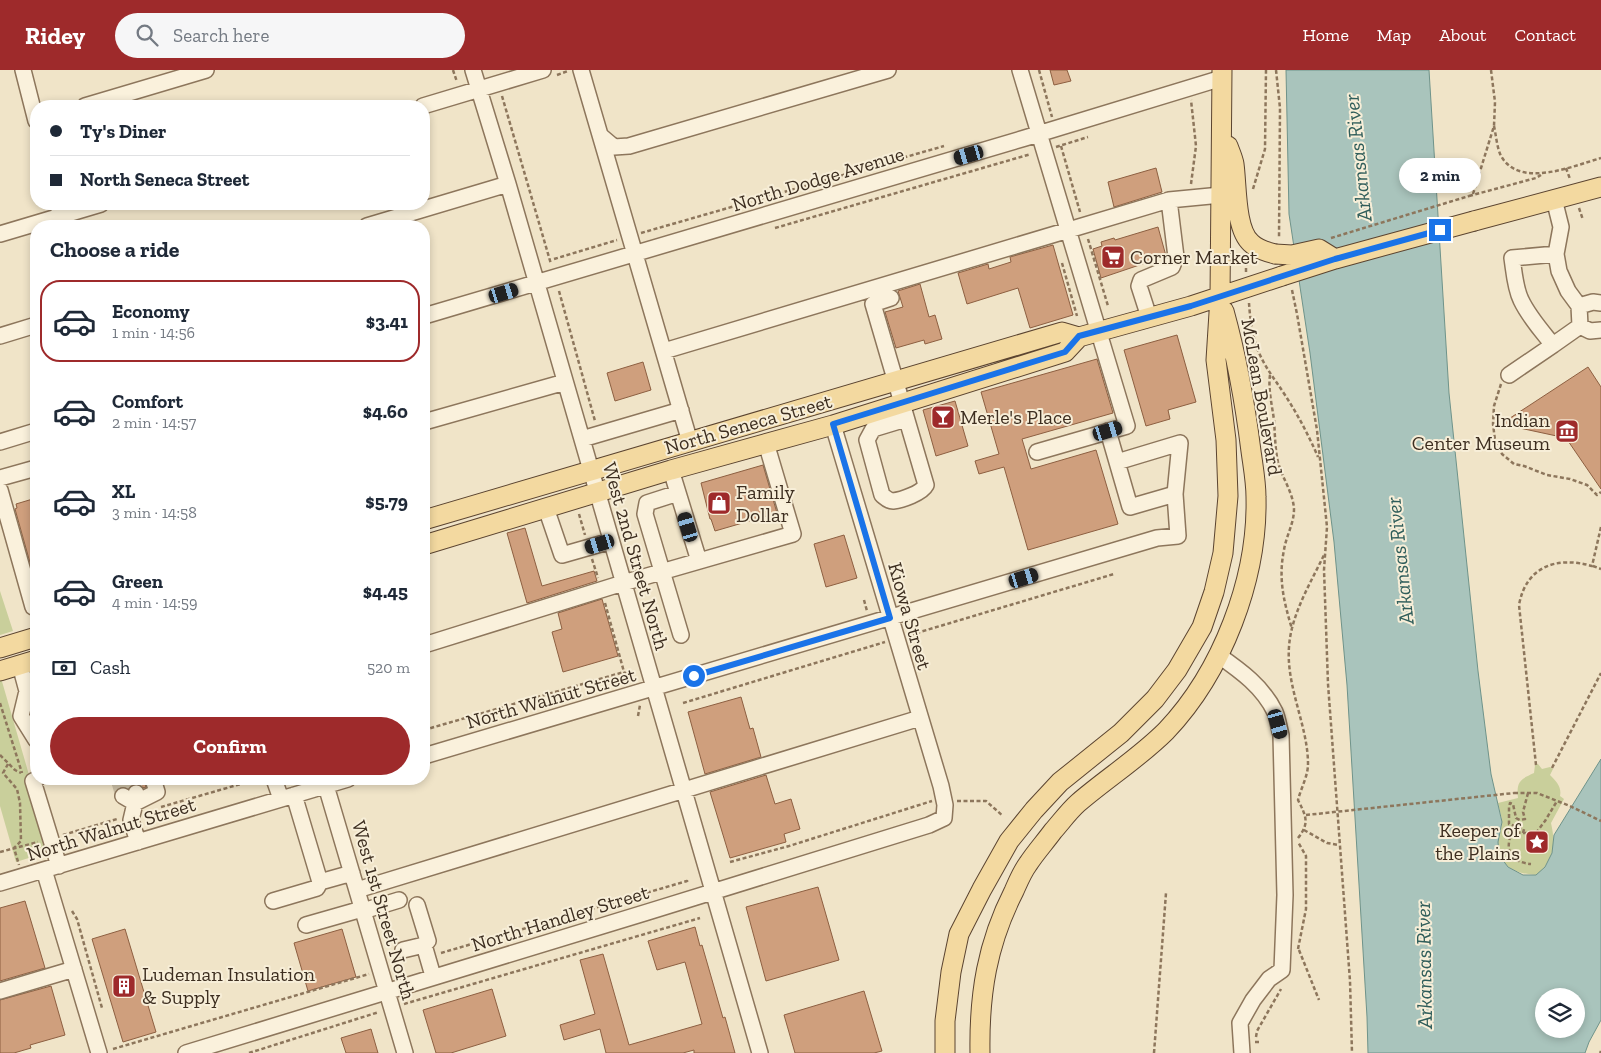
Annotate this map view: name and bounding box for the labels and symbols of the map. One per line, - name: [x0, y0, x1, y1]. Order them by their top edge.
- water label: Arkansas River: [1338, 92, 1377, 224]
- street label: North Dodge Avenue: [729, 141, 907, 217]
- car: [952, 144, 985, 166]
- callout: 2 min: [1399, 158, 1481, 192]
- route end: [1429, 219, 1451, 241]
- supermarket icon: Corner Market: [1100, 244, 1126, 270]
- place label: Corner Market: [1130, 245, 1258, 269]
- car: [487, 281, 520, 305]
- street label: McLean Boulevard: [1236, 317, 1288, 478]
- street label: North Seneca Street: [662, 388, 835, 459]
- bar icon: Merle's Place: [930, 404, 956, 430]
- place label: Merle's Place: [960, 405, 1072, 429]
- place label: Indian Center Museum: [1412, 408, 1551, 455]
- museum icon: Indian Center Museum: [1554, 418, 1580, 444]
- car: [1091, 419, 1124, 443]
- street label: West 2nd Street North: [598, 459, 674, 653]
- place label: Family Dollar: [736, 480, 795, 527]
- shop icon: Family Dollar: [706, 490, 732, 516]
- water label: Arkansas River: [1380, 495, 1419, 627]
- car: [676, 510, 699, 544]
- car: [583, 532, 616, 556]
- street label: Kiowa Street: [883, 559, 937, 673]
- car: [1007, 566, 1040, 590]
- street label: North Walnut Street: [463, 662, 639, 734]
- route start: [683, 665, 705, 687]
- car: [1266, 708, 1289, 740]
- street label: North Walnut Street: [24, 792, 199, 866]
- street label: West 1st Street North: [347, 818, 421, 1003]
- place label: Keeper of the Plains: [1435, 818, 1522, 865]
- place icon: Keeper of the Plains: [1524, 829, 1550, 855]
- street label: North Handley Street: [468, 879, 652, 956]
- water label: Arkansas River: [1410, 900, 1437, 1030]
- place label: Ludeman Insulation & Supply: [142, 962, 315, 1009]
- building icon: Ludeman Insulation & Supply: [111, 973, 137, 999]

